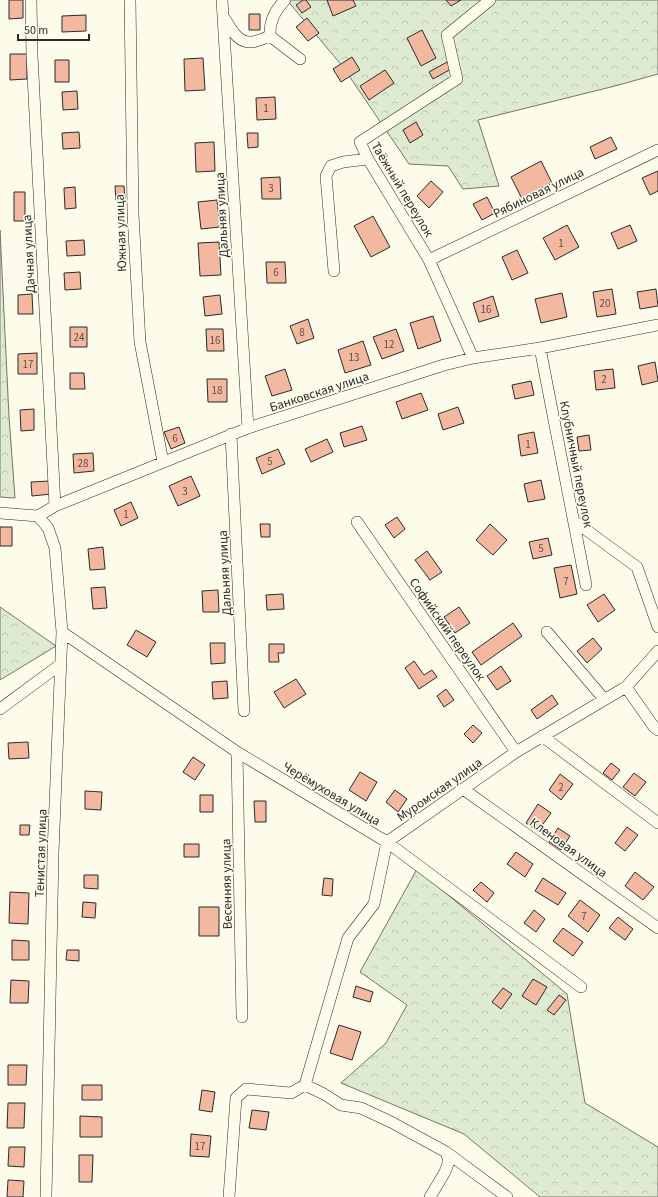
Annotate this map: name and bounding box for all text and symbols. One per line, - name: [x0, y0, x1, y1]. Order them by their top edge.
- scale bar: [18, 16, 89, 42]
- text: 50 m: [24, 22, 48, 39]
- house number: 1: [263, 101, 269, 116]
- street label: Таёжный переулок: [367, 139, 438, 241]
- street label: Рябиновая улица: [490, 163, 587, 223]
- street label: Дальняя улица: [211, 172, 233, 258]
- house number: 3: [268, 181, 274, 196]
- street label: Южная улица: [111, 194, 131, 272]
- street label: Дачная улица: [18, 214, 40, 294]
- house number: 1: [558, 236, 564, 251]
- house number: 6: [273, 265, 279, 280]
- house number: 20: [600, 296, 610, 311]
- house number: 16: [481, 302, 492, 317]
- house number: 8: [299, 325, 305, 340]
- house number: 24: [74, 330, 85, 345]
- house number: 16: [210, 333, 221, 348]
- house number: 12: [384, 337, 394, 352]
- house number: 13: [349, 350, 359, 365]
- house number: 17: [23, 357, 33, 372]
- street label: Банковская улица: [267, 367, 371, 416]
- house number: 2: [601, 372, 607, 387]
- house number: 18: [212, 383, 223, 398]
- street label: Клубничный переулок: [555, 399, 597, 530]
- house number: 6: [172, 431, 178, 446]
- house number: 1: [525, 437, 531, 452]
- house number: 5: [267, 454, 273, 469]
- house number: 28: [78, 456, 89, 471]
- house number: 3: [182, 484, 188, 499]
- house number: 1: [123, 507, 129, 522]
- street label: Дальняя улица: [214, 530, 236, 616]
- house number: 5: [538, 541, 544, 556]
- street label: Софийский переулок: [405, 574, 490, 685]
- house number: 7: [563, 574, 569, 589]
- street label: Муромская улица: [393, 754, 486, 826]
- street label: Черёмуховая улица: [279, 758, 384, 830]
- house number: 2: [558, 780, 564, 795]
- street label: Тенистая улица: [30, 808, 52, 898]
- street label: Кленовая улица: [526, 813, 611, 882]
- street label: Весенняя улица: [217, 838, 237, 930]
- house number: 7: [581, 909, 587, 924]
- house number: 17: [195, 1139, 205, 1154]

